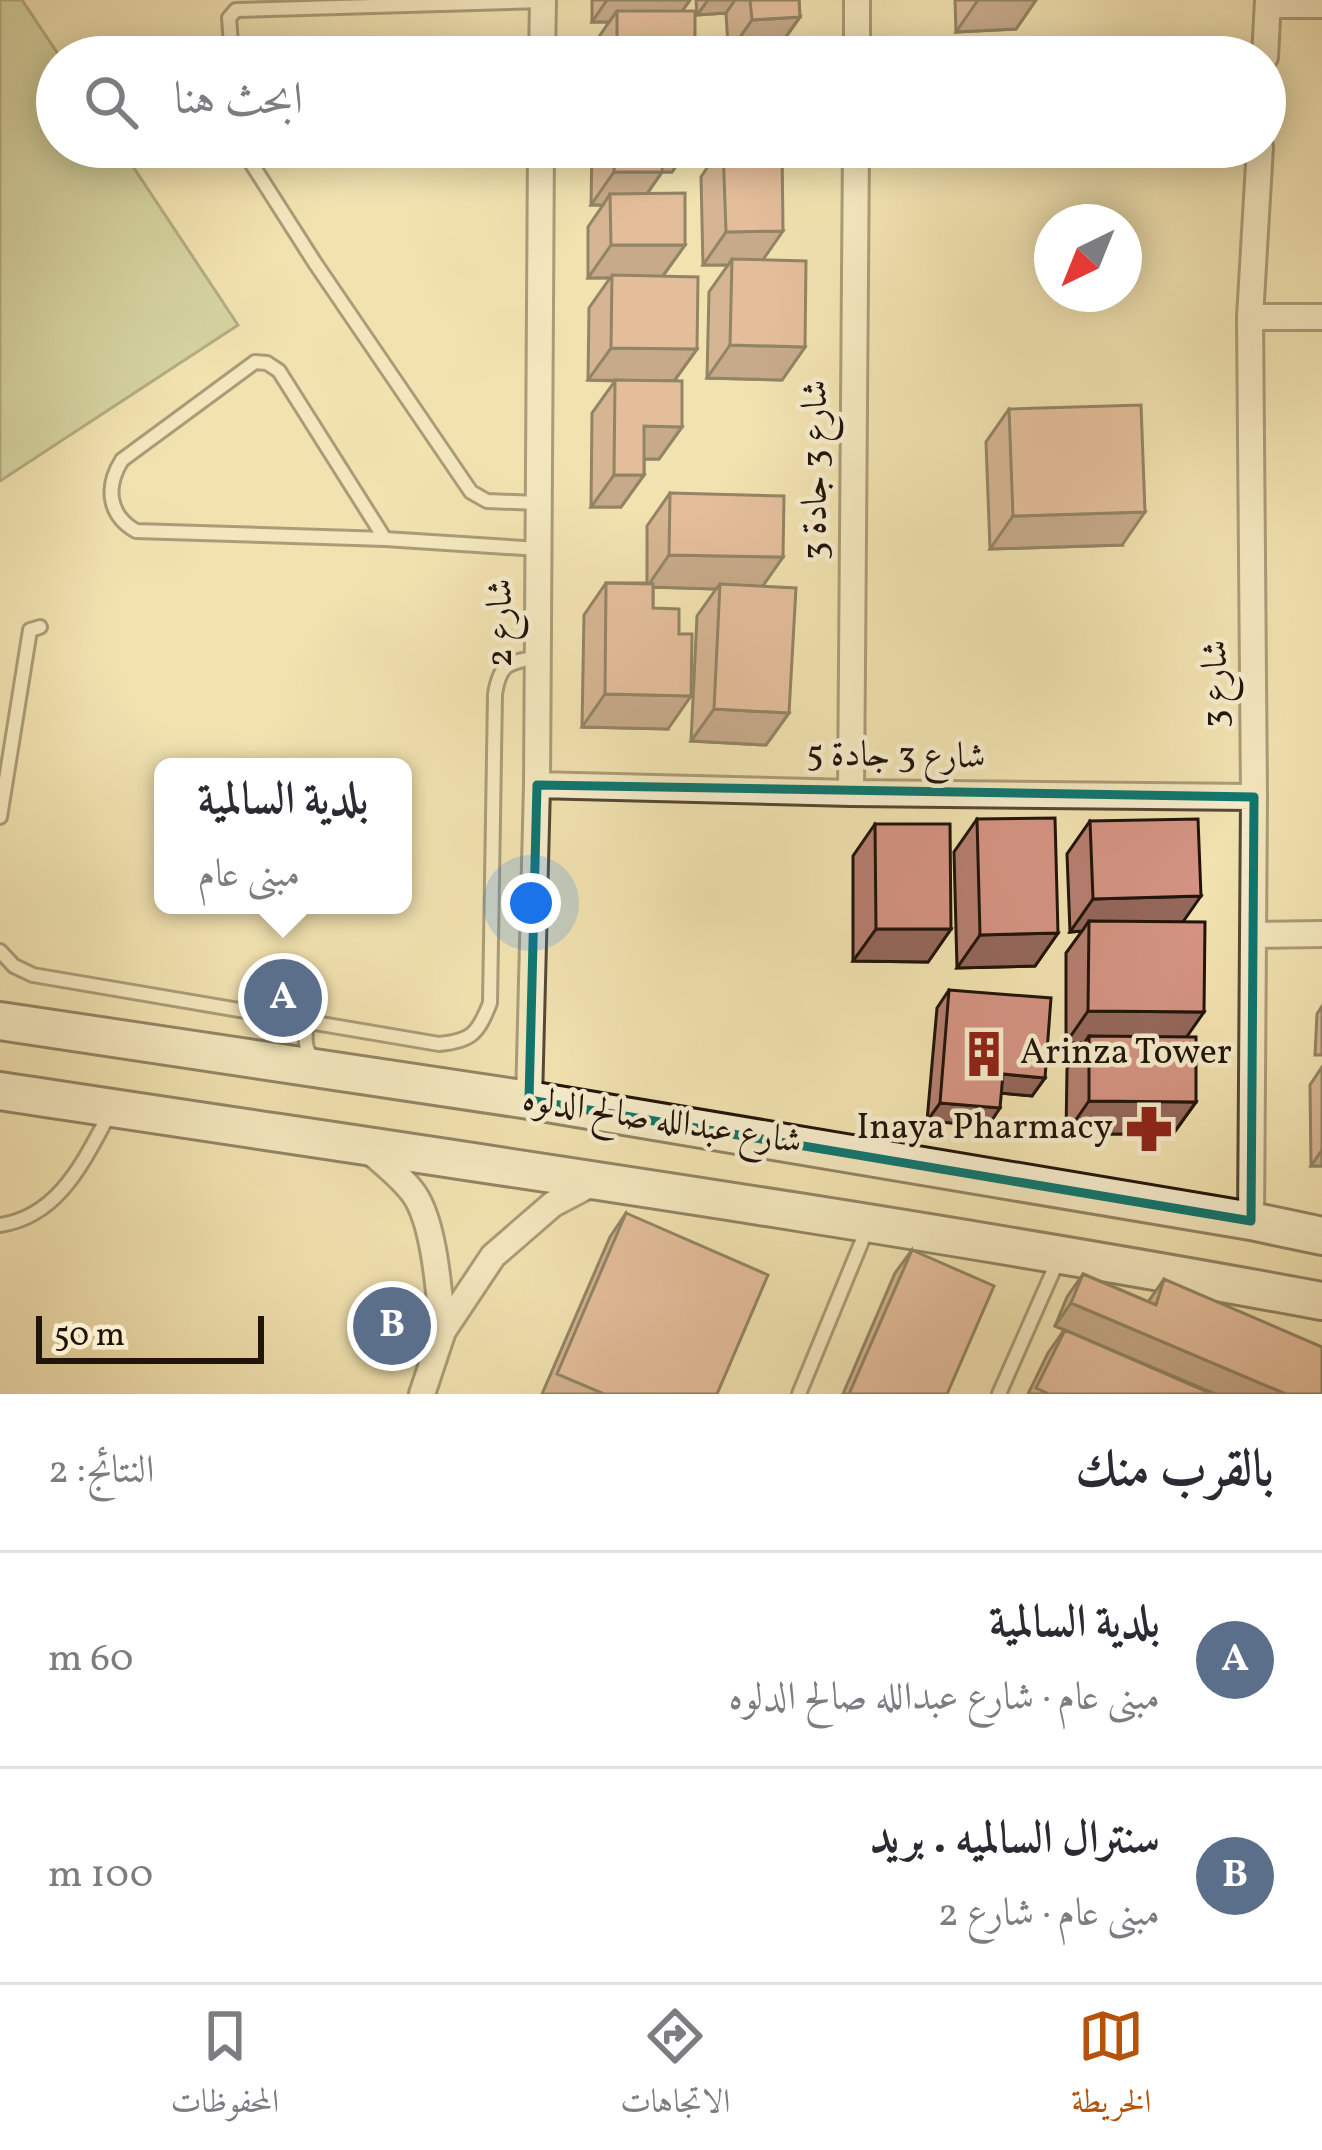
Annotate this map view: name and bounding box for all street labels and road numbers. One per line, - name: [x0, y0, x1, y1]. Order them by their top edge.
- street label: شارع 3 جادة 3: [792, 380, 844, 560]
- street label: شارع 2: [477, 578, 529, 668]
- street label: شارع 3: [1192, 640, 1244, 728]
- street label: شارع 3 جادة 5: [806, 730, 986, 786]
- street label: شارع عبدالله صالح الدلوه: [518, 1075, 805, 1172]

